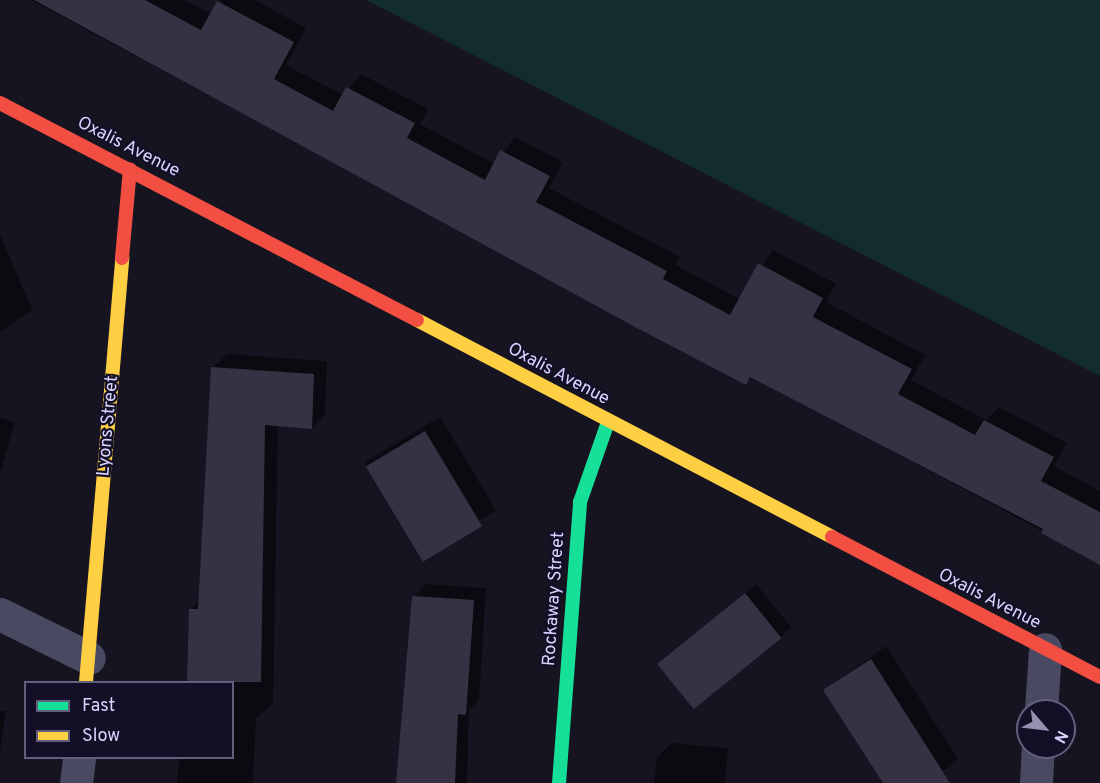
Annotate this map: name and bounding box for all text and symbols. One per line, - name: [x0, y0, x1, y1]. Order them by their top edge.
- street label: Oxalis Avenue: [73, 113, 183, 183]
- street label: Oxalis Avenue: [503, 339, 613, 411]
- street label: Lyons Street: [94, 375, 124, 477]
- street label: Rockaway Street: [540, 531, 570, 667]
- street label: Oxalis Avenue: [934, 565, 1044, 635]
- legend: [24, 681, 234, 759]
- text: Fast: [82, 695, 115, 718]
- north arrow: [1016, 699, 1076, 759]
- text: Slow: [82, 725, 120, 748]
- text: N: [1049, 727, 1072, 746]

